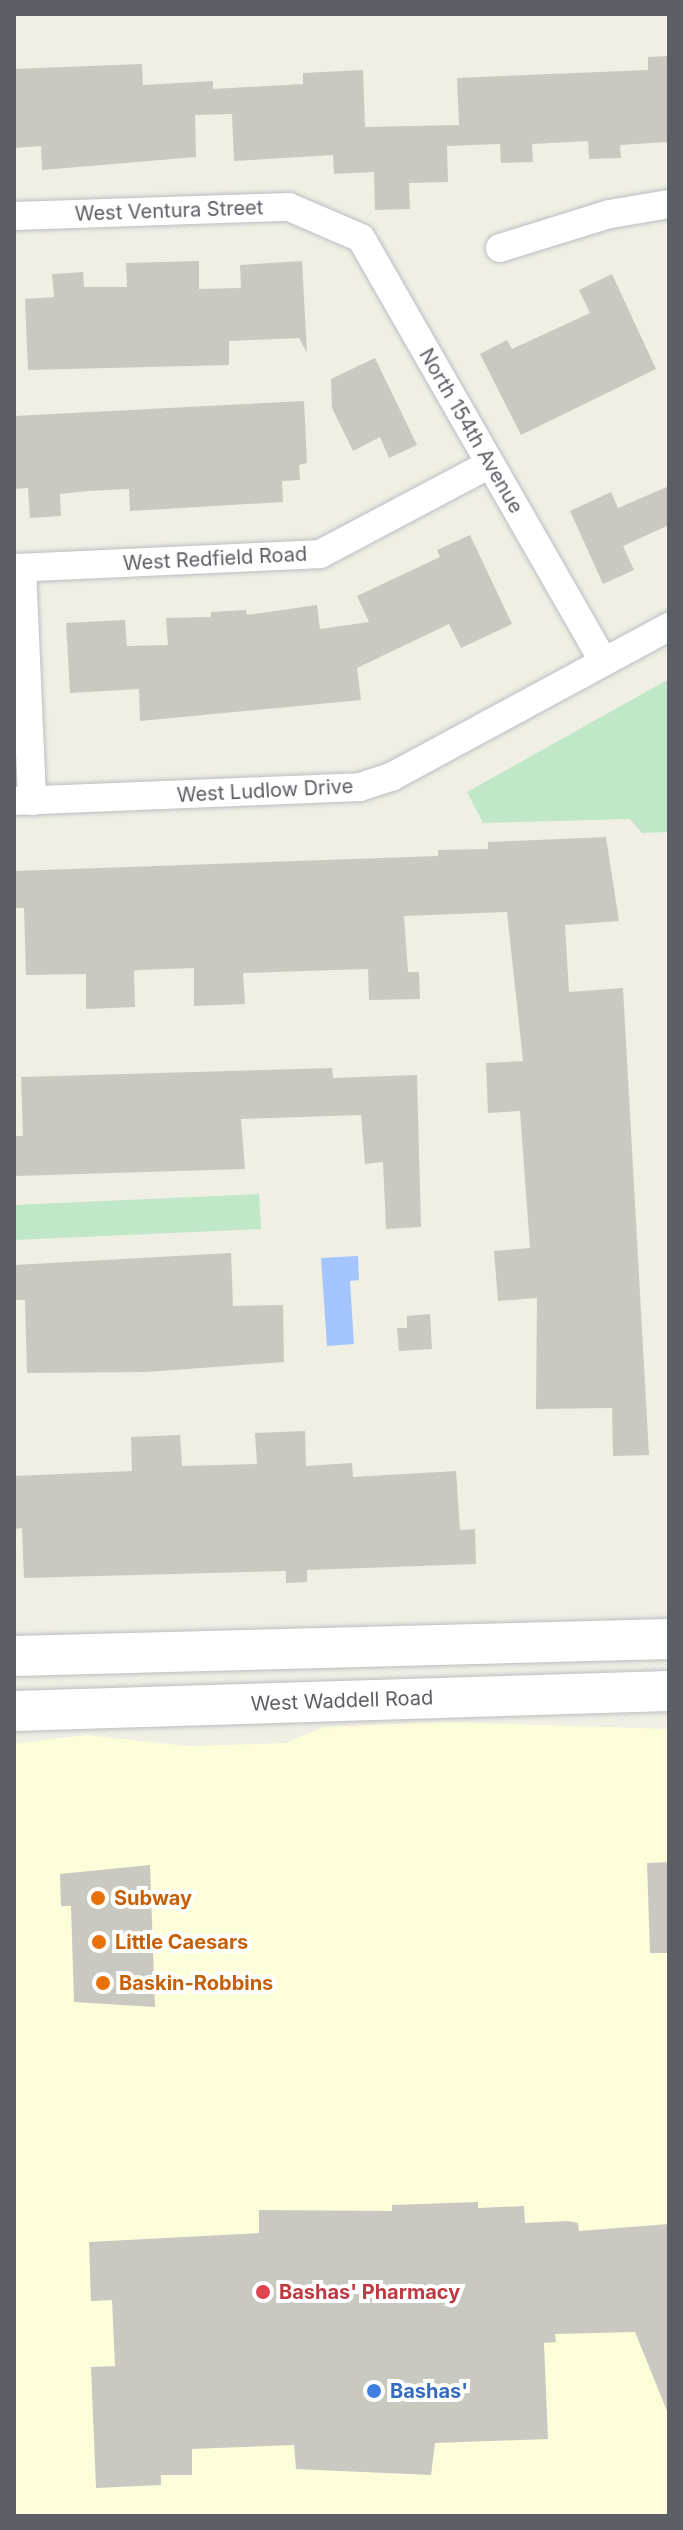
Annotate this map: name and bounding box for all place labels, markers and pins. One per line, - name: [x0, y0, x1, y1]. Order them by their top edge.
- place label: Subway: [114, 1886, 192, 1910]
- marker: Subway: [89, 1889, 107, 1907]
- place label: Little Caesars: [115, 1930, 248, 1954]
- marker: Little Caesars: [90, 1933, 108, 1951]
- place label: Baskin-Robbins: [119, 1971, 273, 1995]
- marker: Baskin-Robbins: [94, 1974, 112, 1992]
- place label: Bashas' Pharmacy: [279, 2280, 460, 2304]
- marker: Bashas' Pharmacy: [254, 2283, 272, 2301]
- place label: Bashas': [390, 2379, 468, 2403]
- marker: Bashas': [365, 2382, 383, 2400]

